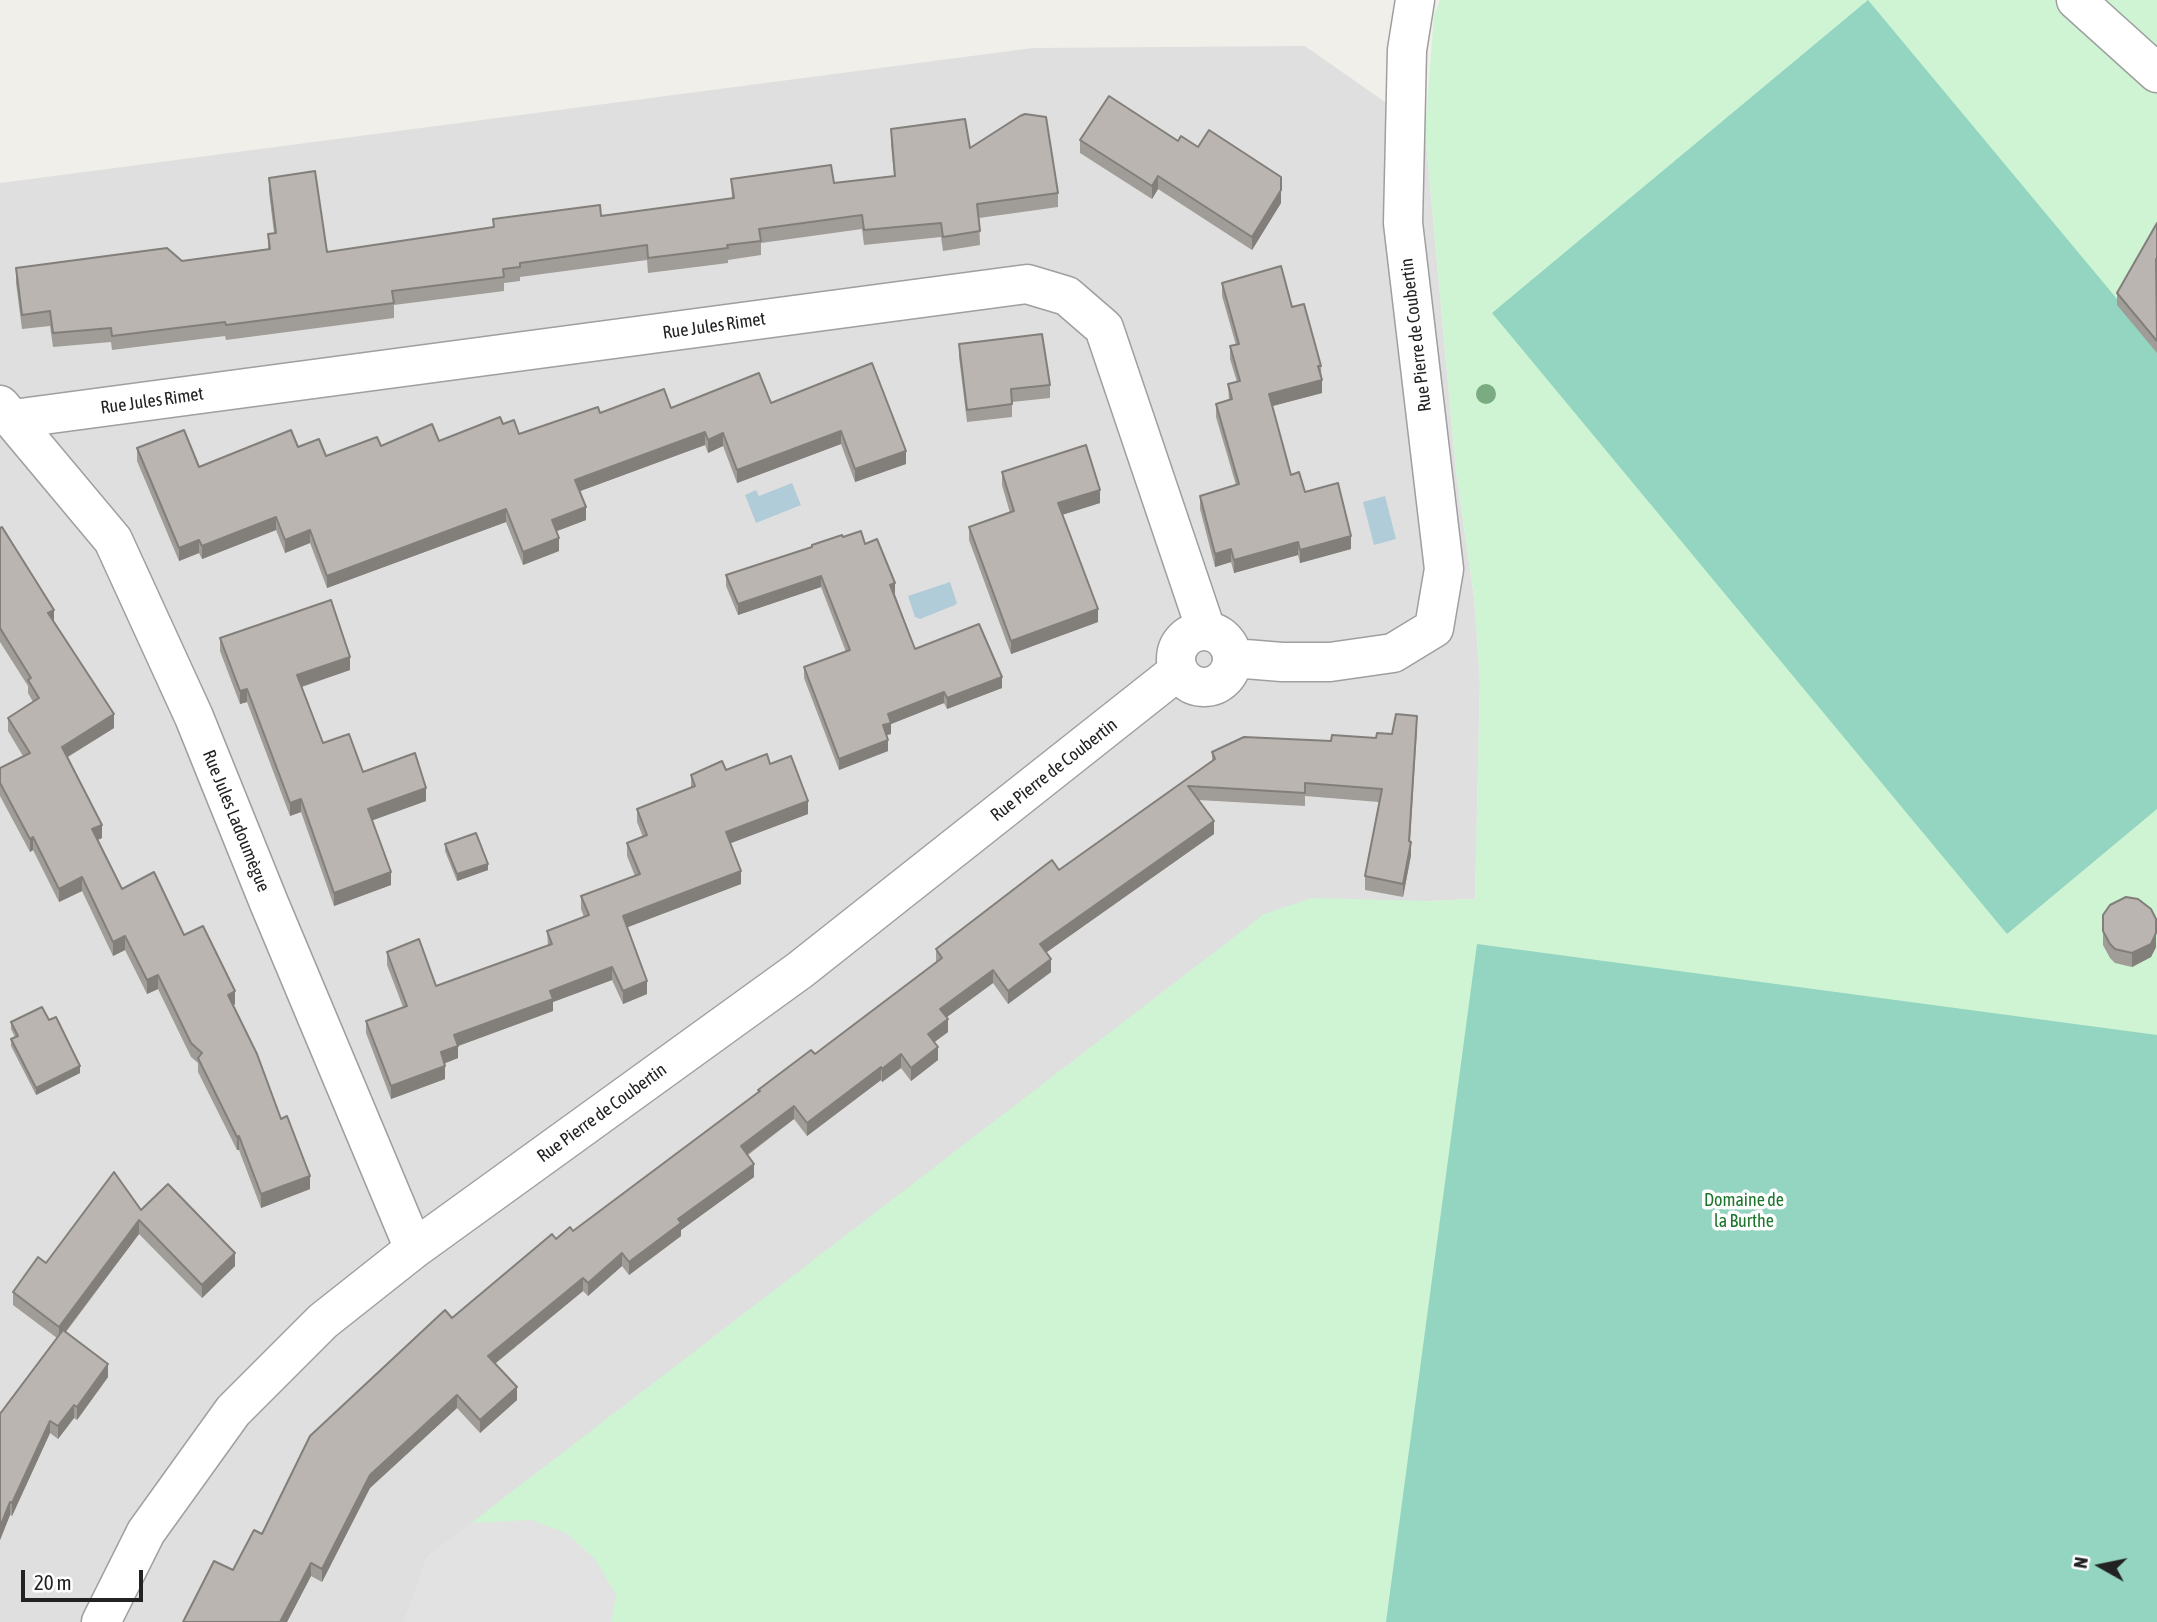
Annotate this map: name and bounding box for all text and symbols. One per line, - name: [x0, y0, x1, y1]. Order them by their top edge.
- street label: Rue Pierre de Coubertin: [1396, 257, 1436, 413]
- street label: Rue Jules Rimet: [661, 308, 767, 344]
- street label: Rue Jules Rimet: [99, 383, 205, 419]
- street label: Rue Pierre de Coubertin: [986, 714, 1122, 826]
- street label: Rue Jules Ladoumègue: [198, 747, 274, 895]
- street label: Rue Pierre de Coubertin: [533, 1059, 671, 1167]
- park label: Domaine de la Burthe: [1704, 1189, 1784, 1232]
- north arrow: [2066, 1531, 2136, 1601]
- text: N: [2069, 1555, 2092, 1570]
- scale bar: [24, 1556, 147, 1600]
- text: 20 m: [34, 1570, 72, 1594]

